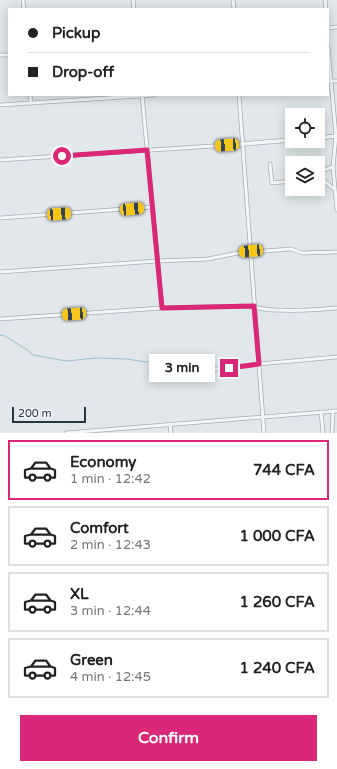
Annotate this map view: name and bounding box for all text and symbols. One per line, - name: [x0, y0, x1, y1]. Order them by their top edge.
- text: Pickup: [52, 24, 100, 42]
- text: Drop-off: [52, 63, 114, 81]
- map controls: [285, 108, 325, 196]
- button: locate: [285, 108, 325, 148]
- car: [215, 138, 239, 152]
- route start: [53, 147, 71, 165]
- button: layers: [285, 156, 325, 196]
- car: [120, 202, 144, 216]
- car: [47, 207, 71, 221]
- car: [239, 244, 263, 258]
- car: [62, 307, 86, 321]
- callout: 3 min: [149, 354, 215, 382]
- route end: [220, 359, 238, 377]
- text: 3 min: [165, 360, 199, 376]
- scale bar: [12, 405, 86, 424]
- text: 200 m: [18, 407, 52, 420]
- icon: car: [22, 452, 58, 488]
- text: Economy: [70, 453, 136, 471]
- text: 744 CFA: [253, 461, 315, 479]
- text: 1 min · 12:42: [70, 471, 151, 487]
- icon: car: [22, 518, 58, 554]
- text: Comfort: [70, 519, 129, 537]
- text: 1 000 CFA: [240, 527, 315, 545]
- text: 2 min · 12:43: [70, 537, 151, 553]
- icon: car: [22, 584, 58, 620]
- text: XL: [70, 585, 89, 603]
- text: 1 260 CFA: [240, 593, 315, 611]
- text: 3 min · 12:44: [70, 603, 151, 619]
- icon: car: [22, 650, 58, 686]
- text: Green: [70, 651, 113, 669]
- text: 1 240 CFA: [240, 659, 315, 677]
- text: 4 min · 12:45: [70, 669, 151, 685]
- button: Confirm: [20, 715, 317, 761]

